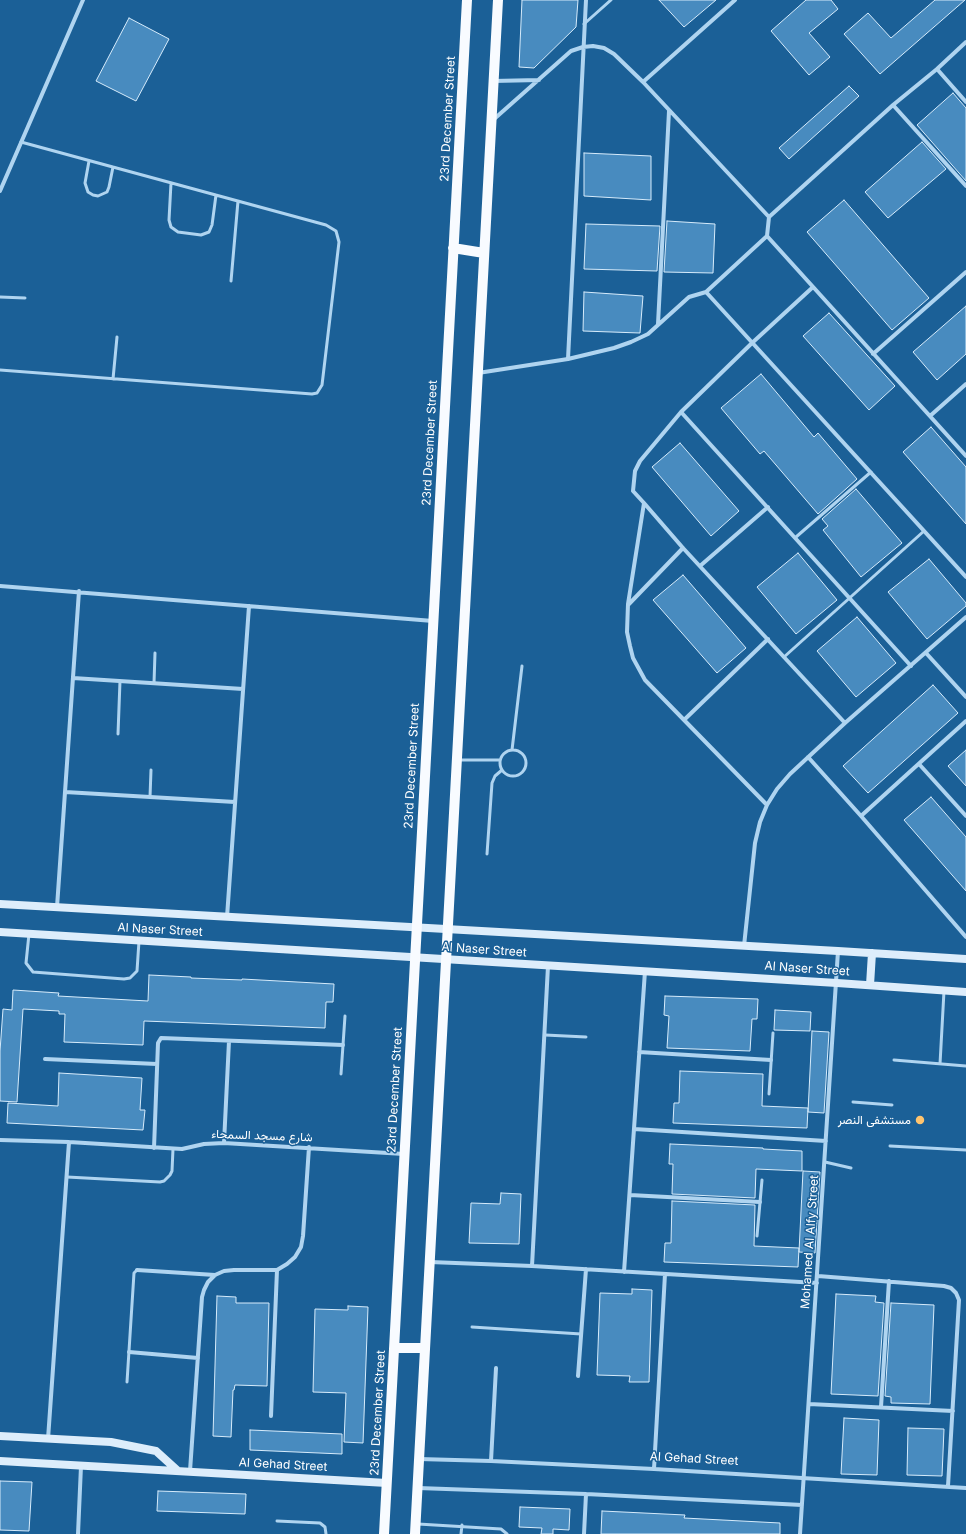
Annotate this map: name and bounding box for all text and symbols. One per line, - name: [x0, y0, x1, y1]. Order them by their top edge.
- street label: 23rd December Street: [438, 56, 458, 182]
- street label: 23rd December Street: [420, 380, 440, 506]
- street label: 23rd December Street: [402, 703, 422, 829]
- street label: Al Naser Street: [117, 921, 203, 939]
- street label: Al Naser Street: [441, 940, 527, 960]
- street label: Al Naser Street: [764, 959, 850, 979]
- street label: 23rd December Street: [385, 1027, 405, 1153]
- place label: مستشفى النصر: [838, 1113, 911, 1127]
- marker: مستشفى النصر: [914, 1114, 926, 1126]
- street label: شارع مسجد السمحاء: [211, 1127, 313, 1145]
- street label: Mohamed Al Alfy Street: [798, 1175, 822, 1309]
- street label: 23rd December Street: [368, 1350, 388, 1476]
- street label: Al Gehad Street: [649, 1449, 739, 1469]
- street label: Al Gehad Street: [238, 1455, 328, 1475]

